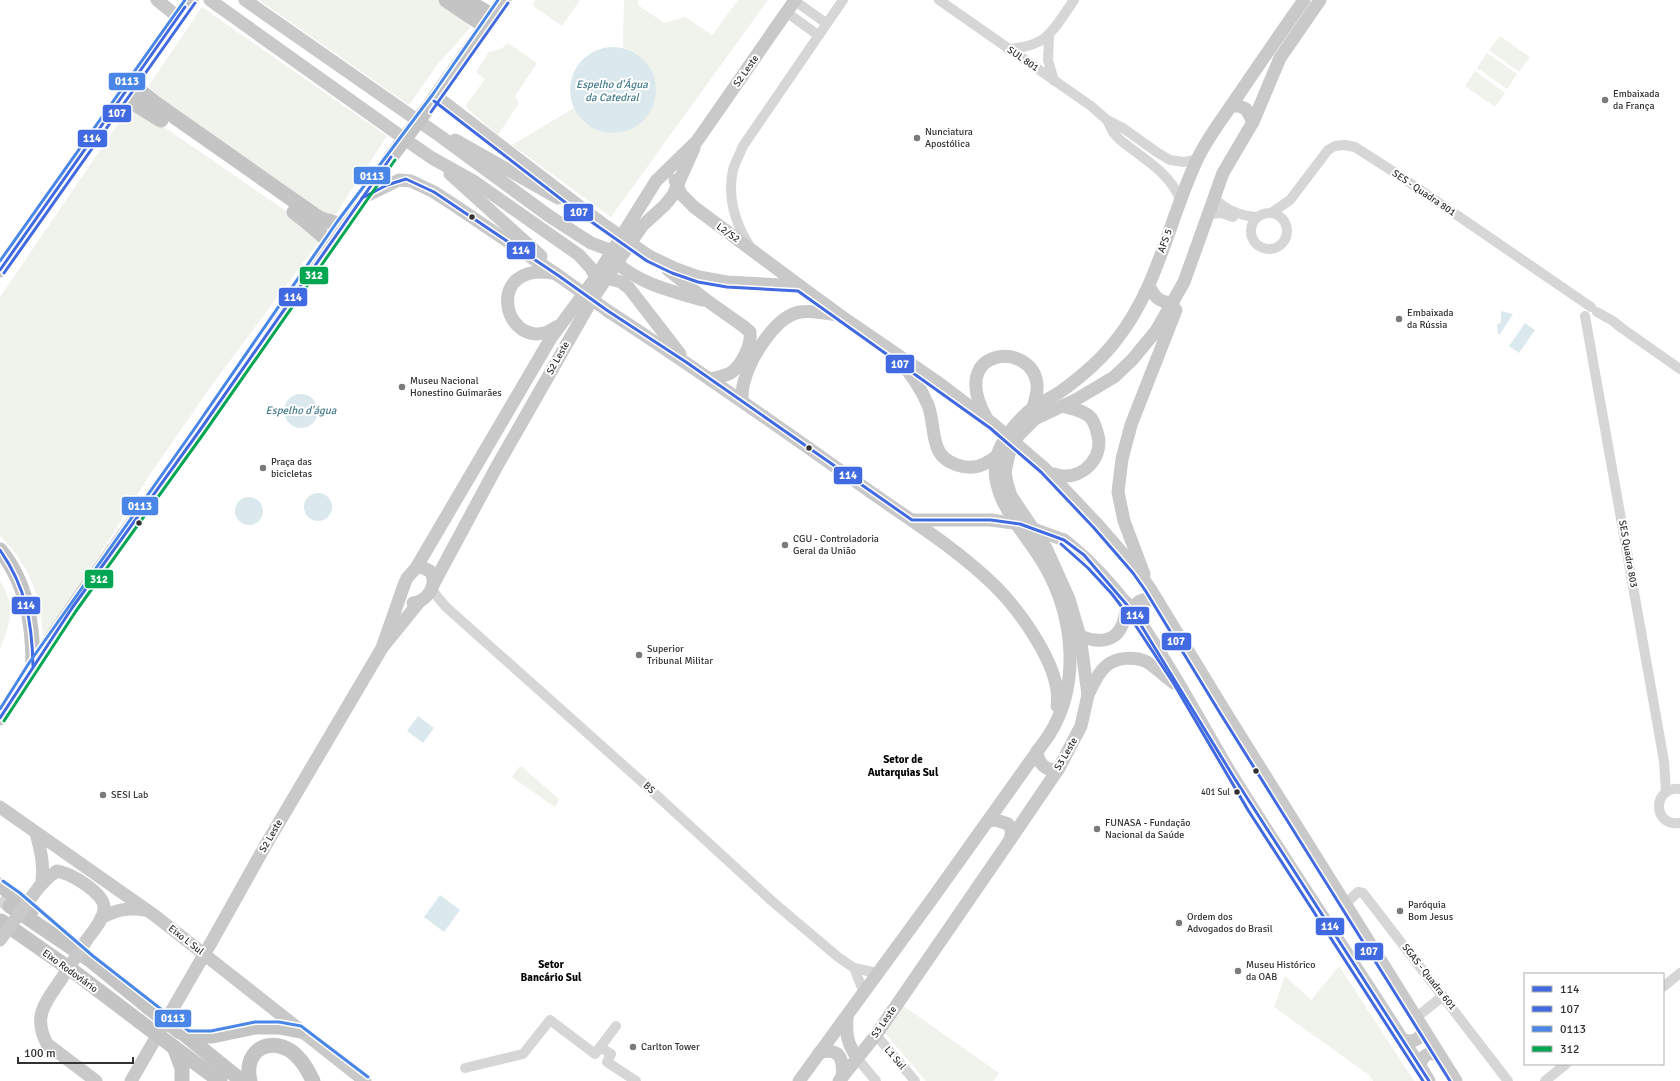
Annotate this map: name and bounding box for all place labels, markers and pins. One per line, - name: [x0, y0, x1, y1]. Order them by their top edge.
- place label: Embaixada da França: [1613, 88, 1660, 112]
- marker: Embaixada da França: [1600, 95, 1610, 105]
- place label: Nunciatura Apostólica: [925, 126, 973, 150]
- marker: Nunciatura Apostólica: [912, 133, 922, 143]
- unlabelled marker: [467, 212, 477, 222]
- place label: Embaixada da Rússia: [1407, 307, 1454, 331]
- marker: Embaixada da Rússia: [1394, 314, 1404, 324]
- place label: Museu Nacional Honestino Guimarães: [410, 375, 502, 399]
- marker: Museu Nacional Honestino Guimarães: [397, 382, 407, 392]
- unlabelled marker: [804, 443, 814, 453]
- place label: Praça das bicicletas: [271, 456, 313, 480]
- marker: Praça das bicicletas: [258, 463, 268, 473]
- unlabelled marker: [134, 518, 144, 528]
- place label: CGU - Controladoria Geral da União: [793, 533, 879, 557]
- marker: CGU - Controladoria Geral da União: [780, 540, 790, 550]
- place label: Superior Tribunal Militar: [647, 643, 713, 667]
- marker: Superior Tribunal Militar: [634, 650, 644, 660]
- unlabelled marker: [1251, 766, 1261, 776]
- place label: 401 Sul: [1201, 787, 1230, 798]
- marker: 401 Sul: [1232, 787, 1242, 797]
- place label: SESI Lab: [111, 789, 148, 801]
- marker: SESI Lab: [98, 790, 108, 800]
- place label: FUNASA - Fundação Nacional da Saúde: [1105, 817, 1191, 841]
- marker: FUNASA - Fundação Nacional da Saúde: [1092, 824, 1102, 834]
- place label: Paróquia Bom Jesus: [1408, 899, 1454, 923]
- marker: Paróquia Bom Jesus: [1395, 906, 1405, 916]
- place label: Ordem dos Advogados do Brasil: [1187, 911, 1273, 935]
- marker: Ordem dos Advogados do Brasil: [1174, 918, 1184, 928]
- place label: Museu Histórico da OAB: [1246, 959, 1315, 983]
- marker: Museu Histórico da OAB: [1233, 966, 1243, 976]
- place label: Carlton Tower: [641, 1041, 700, 1053]
- marker: Carlton Tower: [628, 1042, 638, 1052]

